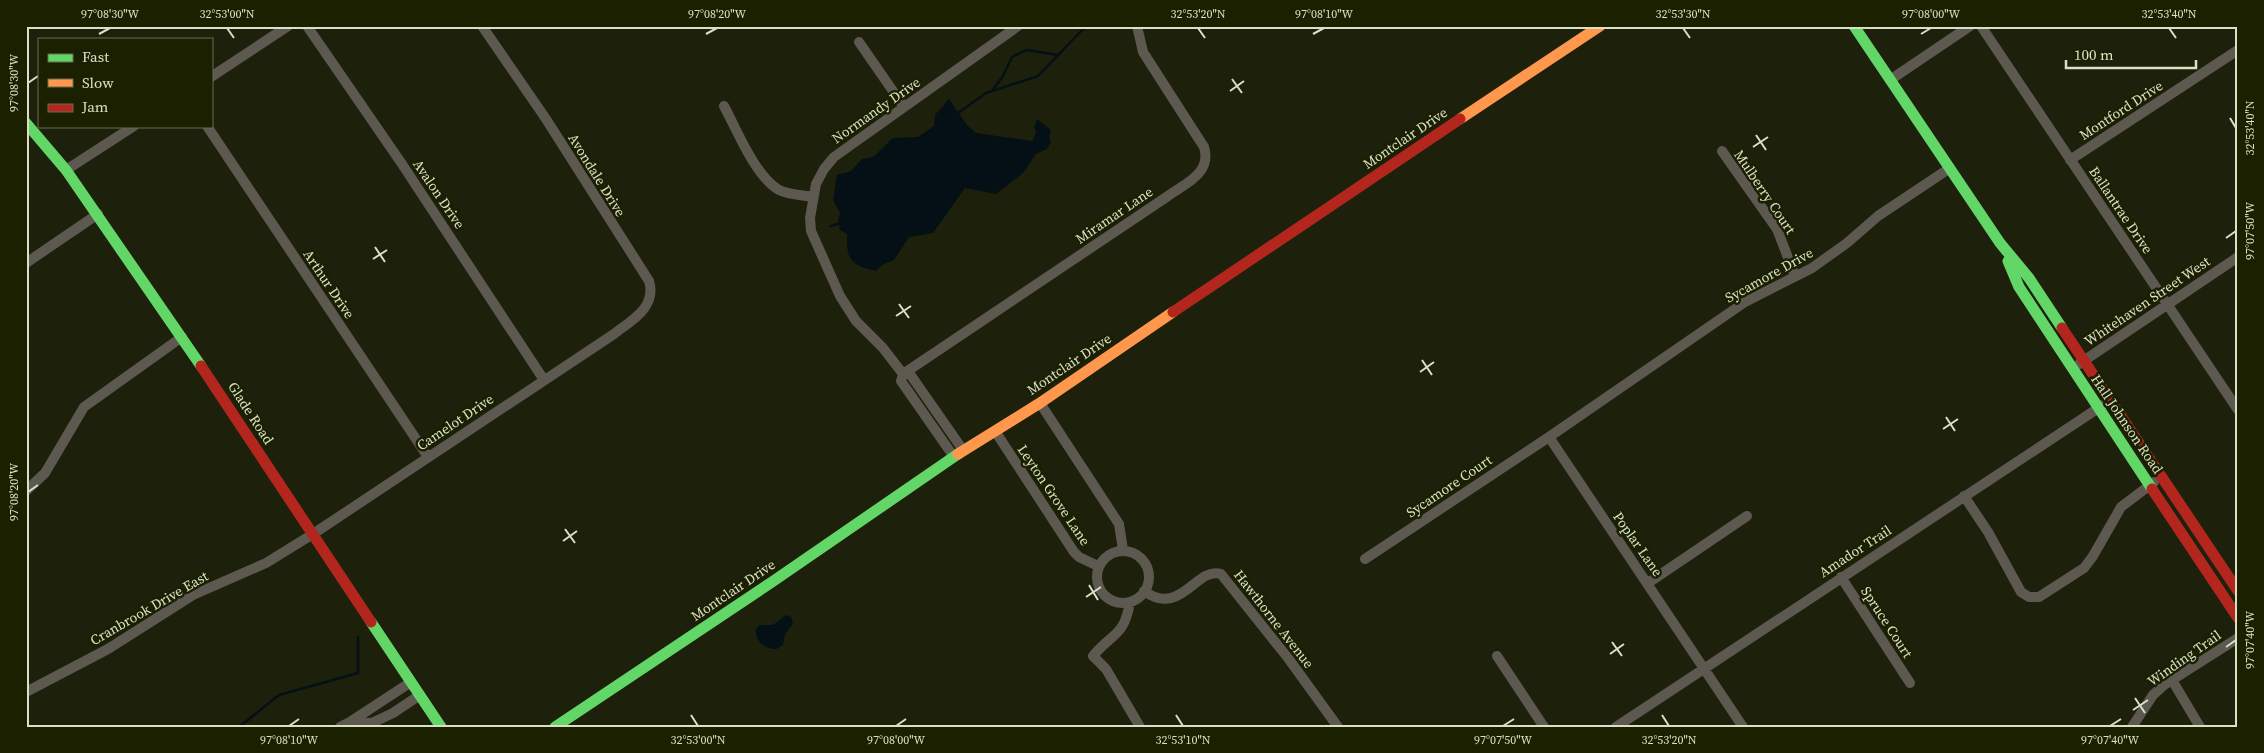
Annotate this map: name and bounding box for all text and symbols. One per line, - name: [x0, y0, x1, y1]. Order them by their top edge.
- text: 97°08'30"W: [81, 6, 139, 22]
- text: 32°53'00"N: [199, 6, 255, 22]
- text: 97°08'20"W: [688, 6, 746, 22]
- text: 32°53'20"N: [1170, 6, 1226, 22]
- text: 97°08'10"W: [1295, 6, 1353, 22]
- text: 32°53'30"N: [1655, 6, 1711, 22]
- text: 97°08'00"W: [1902, 6, 1960, 22]
- text: 32°53'40"N: [2141, 6, 2197, 22]
- legend: [38, 38, 212, 128]
- scale bar: [2066, 38, 2196, 70]
- text: 100 m: [2074, 44, 2114, 65]
- text: Fast: [82, 46, 109, 67]
- text: 97°08'30"W: [6, 54, 22, 112]
- text: Slow: [82, 72, 114, 93]
- street label: Normandy Drive: [828, 72, 924, 148]
- street label: Montford Drive: [2075, 75, 2167, 145]
- text: Jam: [81, 96, 109, 117]
- text: 32°53'40"N: [2242, 100, 2258, 156]
- street label: Montclair Drive: [1359, 102, 1451, 174]
- street label: Avondale Drive: [563, 130, 631, 220]
- street label: Mulberry Court: [1729, 146, 1801, 238]
- street label: Avalon Drive: [408, 155, 470, 233]
- street label: Ballantrae Drive: [2084, 162, 2158, 258]
- street label: Miramar Lane: [1071, 182, 1157, 248]
- text: 97°07'50"W: [2242, 202, 2258, 260]
- street label: Sycamore Drive: [1721, 243, 1817, 307]
- street label: Arthur Drive: [298, 245, 360, 323]
- street label: Whitehaven Street West: [2080, 251, 2214, 351]
- street label: Montclair Drive: [1023, 328, 1115, 400]
- street label: Hall Johnson Road: [2086, 370, 2168, 478]
- street label: Glade Road: [223, 378, 279, 448]
- street label: Camelot Drive: [413, 389, 497, 455]
- street label: Leyton Grove Lane: [1013, 441, 1095, 549]
- street label: Sycamore Court: [1402, 450, 1496, 522]
- text: 97°08'20"W: [6, 463, 22, 521]
- street label: Poplar Lane: [1608, 508, 1668, 580]
- street label: Amador Trail: [1815, 520, 1895, 582]
- street label: Montclair Drive: [687, 554, 779, 626]
- street label: Cranbrook Drive East: [86, 566, 212, 650]
- street label: Hawthorne Avenue: [1229, 566, 1319, 672]
- street label: Spruce Court: [1856, 582, 1918, 662]
- text: 97°07'40"W: [2242, 611, 2258, 669]
- street label: Winding Trail: [2143, 625, 2225, 691]
- text: 97°08'10"W: [260, 732, 318, 748]
- text: 32°53'00"N: [670, 732, 726, 748]
- text: 97°08'00"W: [867, 732, 925, 748]
- text: 32°53'10"N: [1155, 732, 1211, 748]
- text: 97°07'50"W: [1474, 732, 1532, 748]
- text: 32°53'20"N: [1641, 732, 1697, 748]
- text: 97°07'40"W: [2081, 732, 2139, 748]

